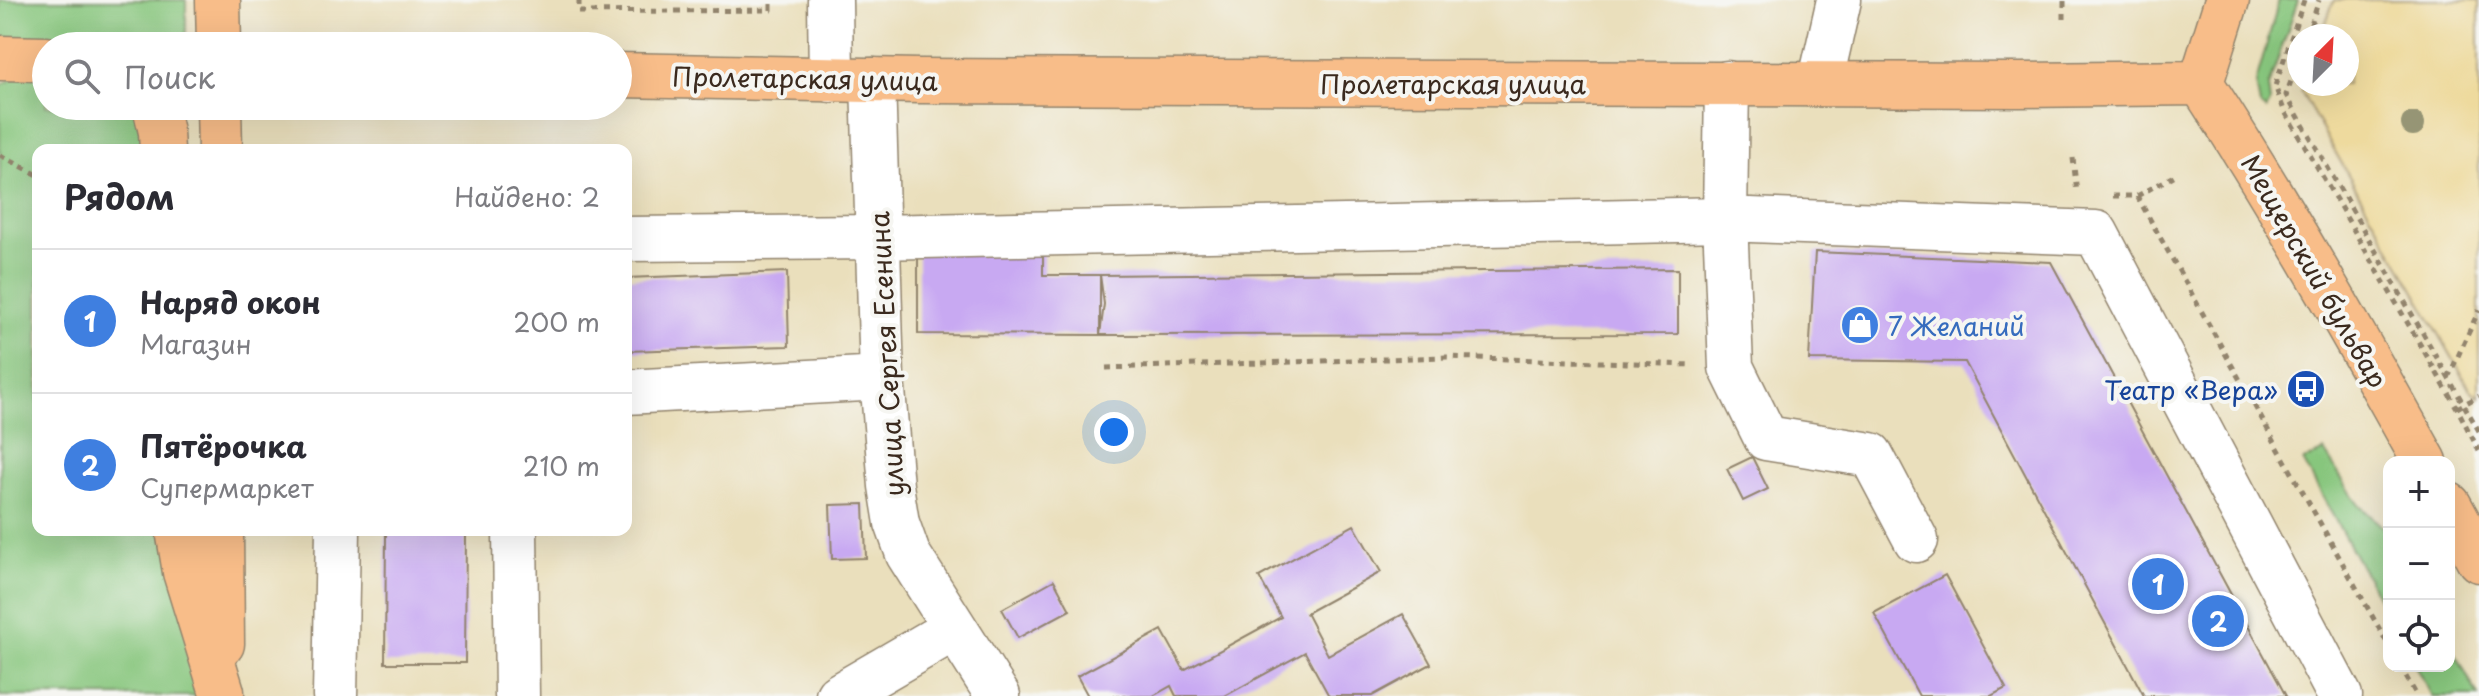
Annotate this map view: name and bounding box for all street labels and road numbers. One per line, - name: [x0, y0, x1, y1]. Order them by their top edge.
- street label: Пролетарская улица: [672, 56, 939, 100]
- street label: Пролетарская улица: [1320, 64, 1586, 103]
- street label: Мещерский бульвар: [2232, 147, 2398, 395]
- street label: улица Сергея Есенина: [859, 210, 913, 498]

